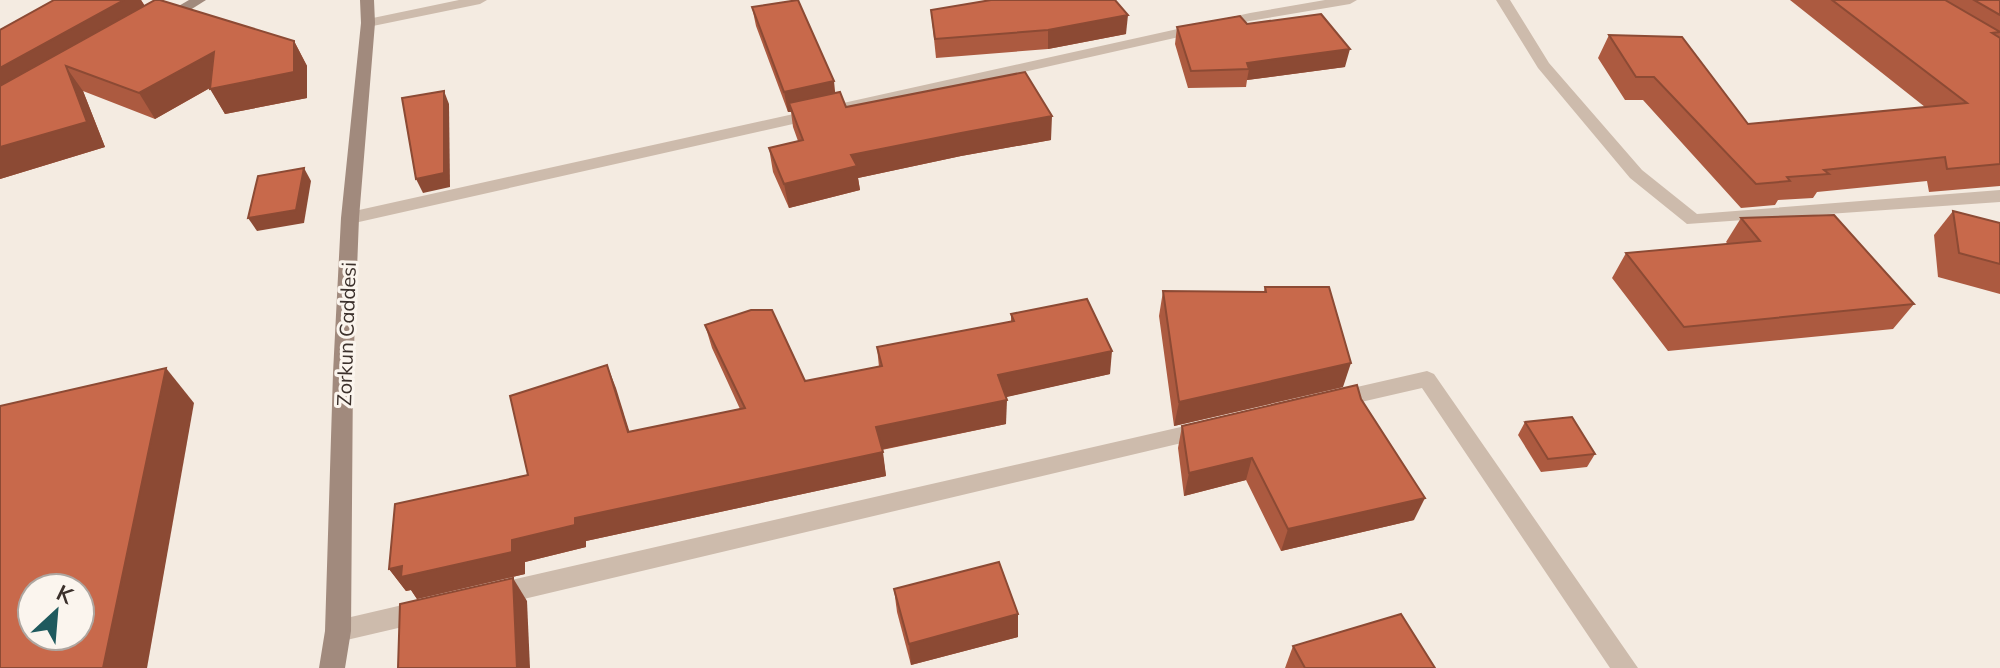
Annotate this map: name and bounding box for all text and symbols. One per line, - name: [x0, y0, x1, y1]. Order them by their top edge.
- street label: Zorkun Caddesi: [331, 262, 361, 406]
- north arrow: [16, 572, 96, 652]
- text: K: [52, 578, 79, 610]

